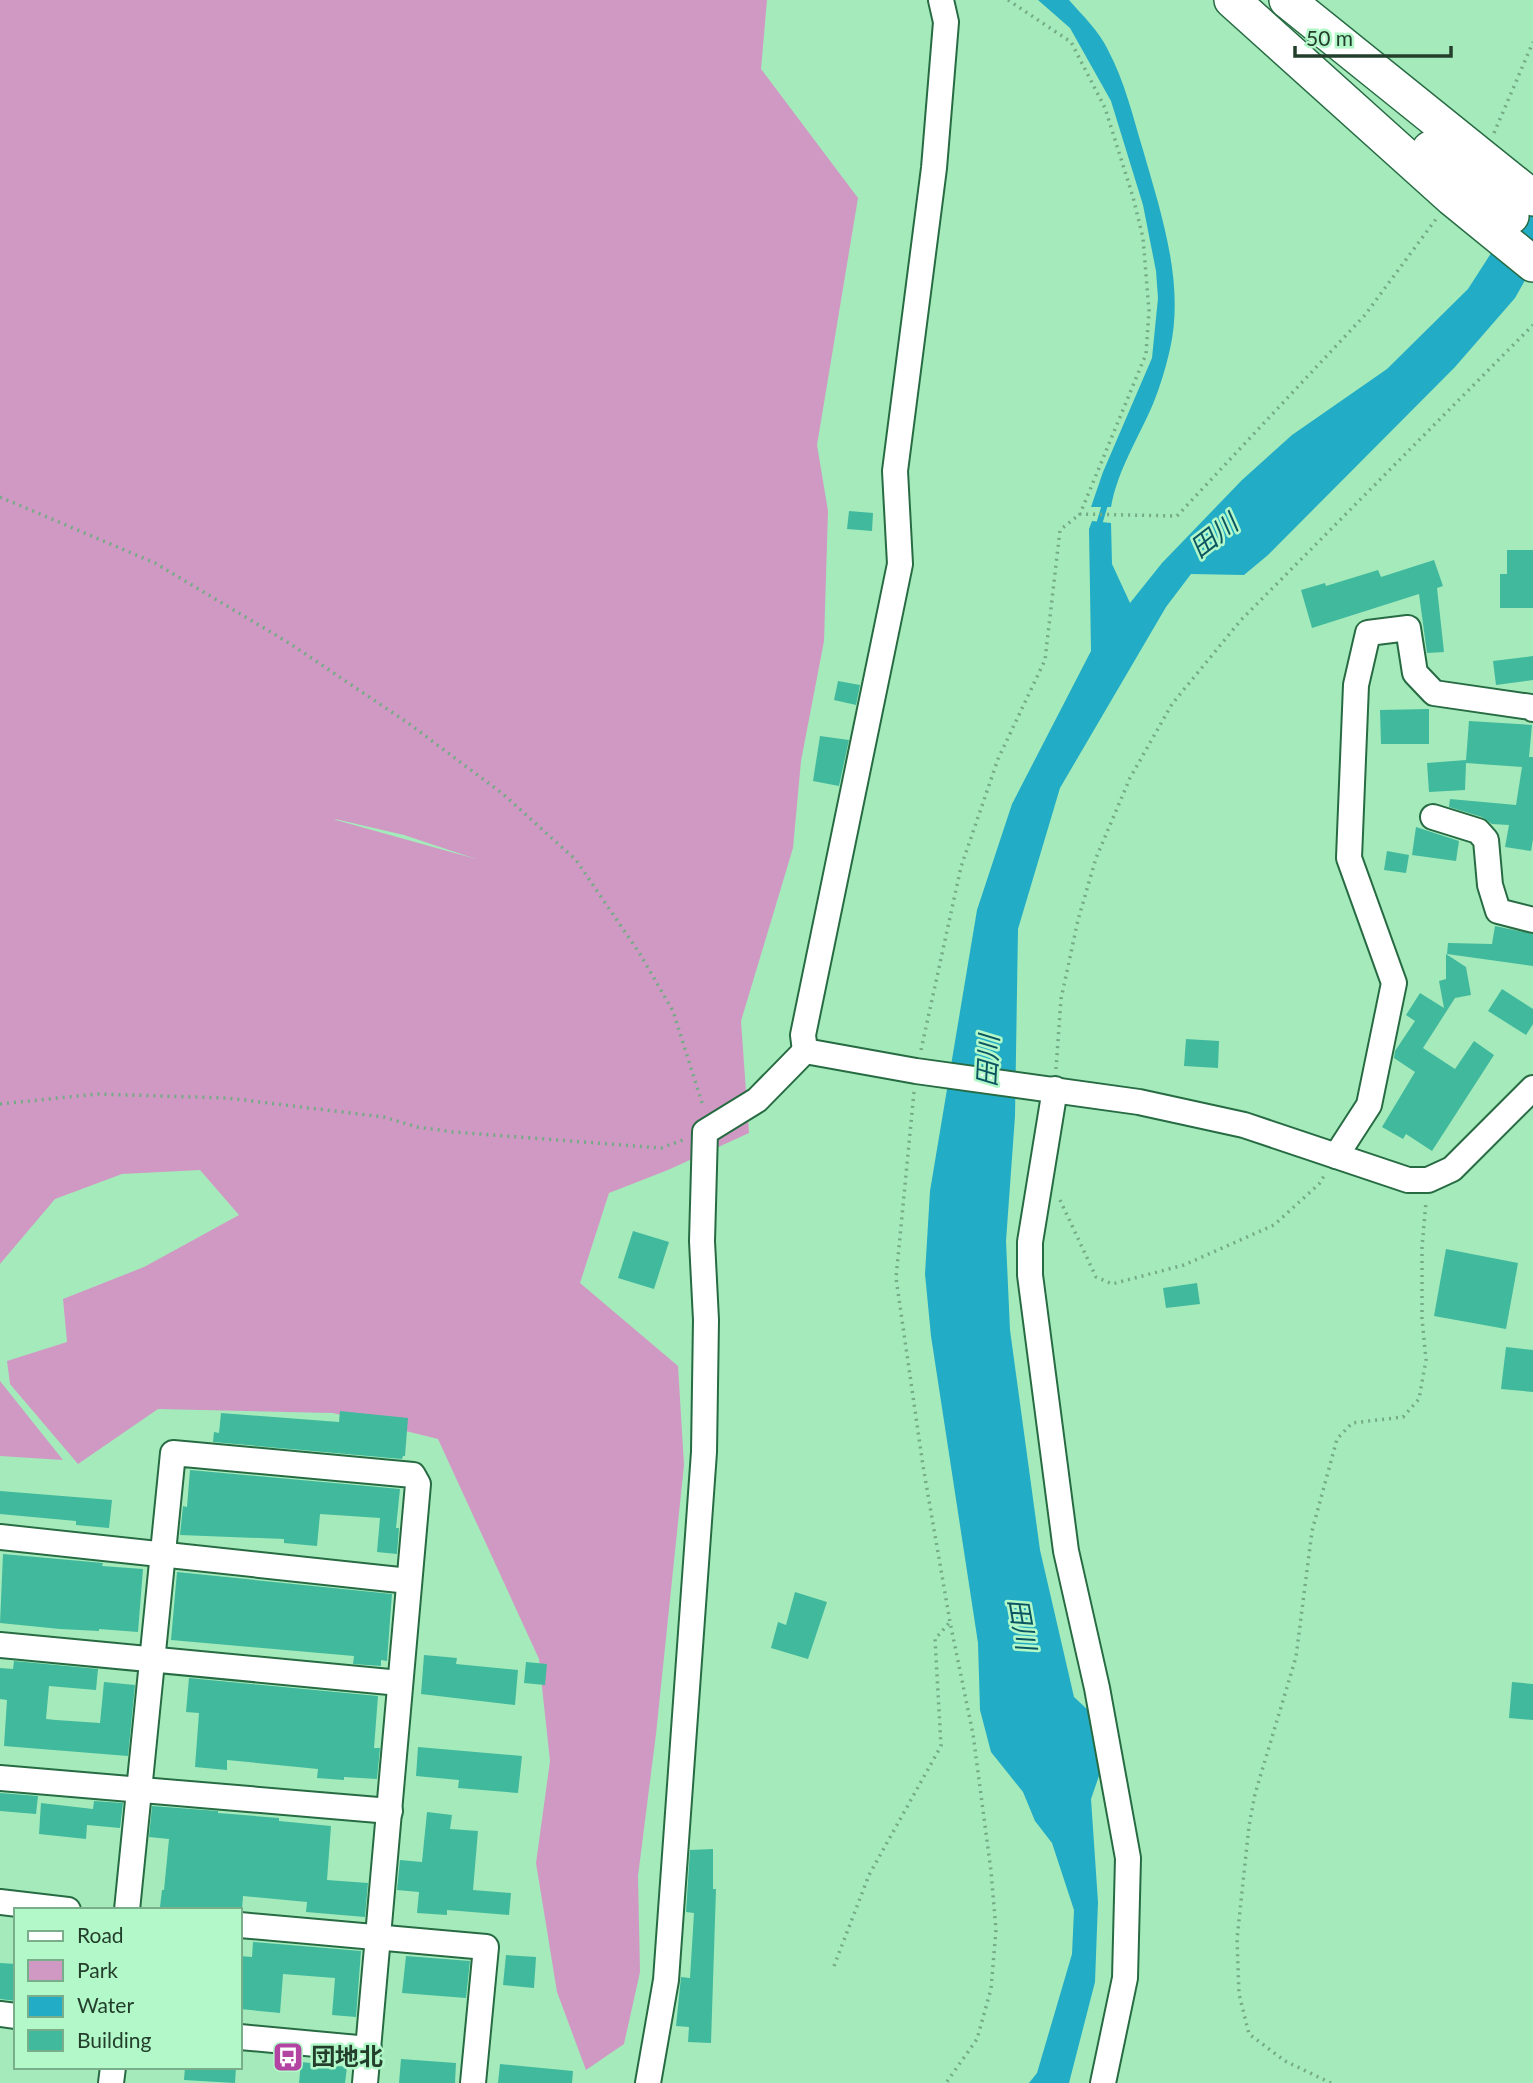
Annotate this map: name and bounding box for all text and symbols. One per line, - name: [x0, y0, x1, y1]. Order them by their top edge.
- scale bar: [1295, 14, 1451, 58]
- text: 50 m: [1306, 25, 1353, 50]
- water label: 田川: [1183, 505, 1246, 564]
- water label: 田川: [970, 1031, 1004, 1088]
- water label: 田川: [1003, 1595, 1044, 1655]
- legend: [14, 1908, 242, 2069]
- text: Road: [77, 1922, 124, 1947]
- text: Park: [77, 1957, 118, 1982]
- text: Water: [77, 1992, 134, 2017]
- text: Building: [77, 2027, 152, 2052]
- bus stop icon: 団地北: [271, 2040, 305, 2074]
- place label: 団地北: [311, 2041, 383, 2070]

